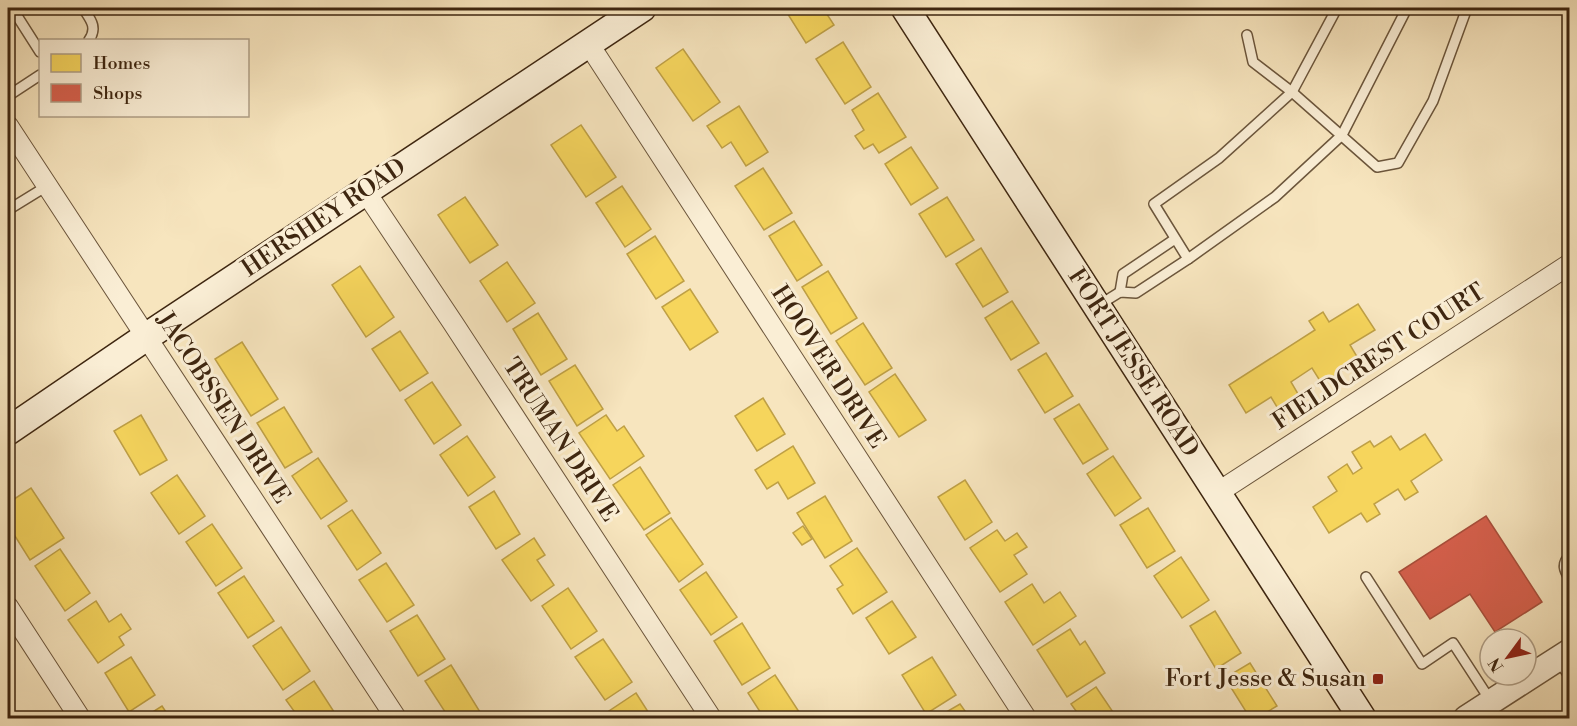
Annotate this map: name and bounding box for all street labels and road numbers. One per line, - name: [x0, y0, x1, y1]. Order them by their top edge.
- street label: HERSHEY ROAD: [236, 152, 412, 284]
- street label: FORT JESSE ROAD: [1061, 263, 1205, 463]
- street label: FIELDCREST COURT: [1267, 277, 1491, 437]
- street label: HOOVER DRIVE: [764, 280, 892, 454]
- street label: JACOBSSEN DRIVE: [149, 306, 296, 510]
- street label: TRUMAN DRIVE: [496, 352, 624, 528]

